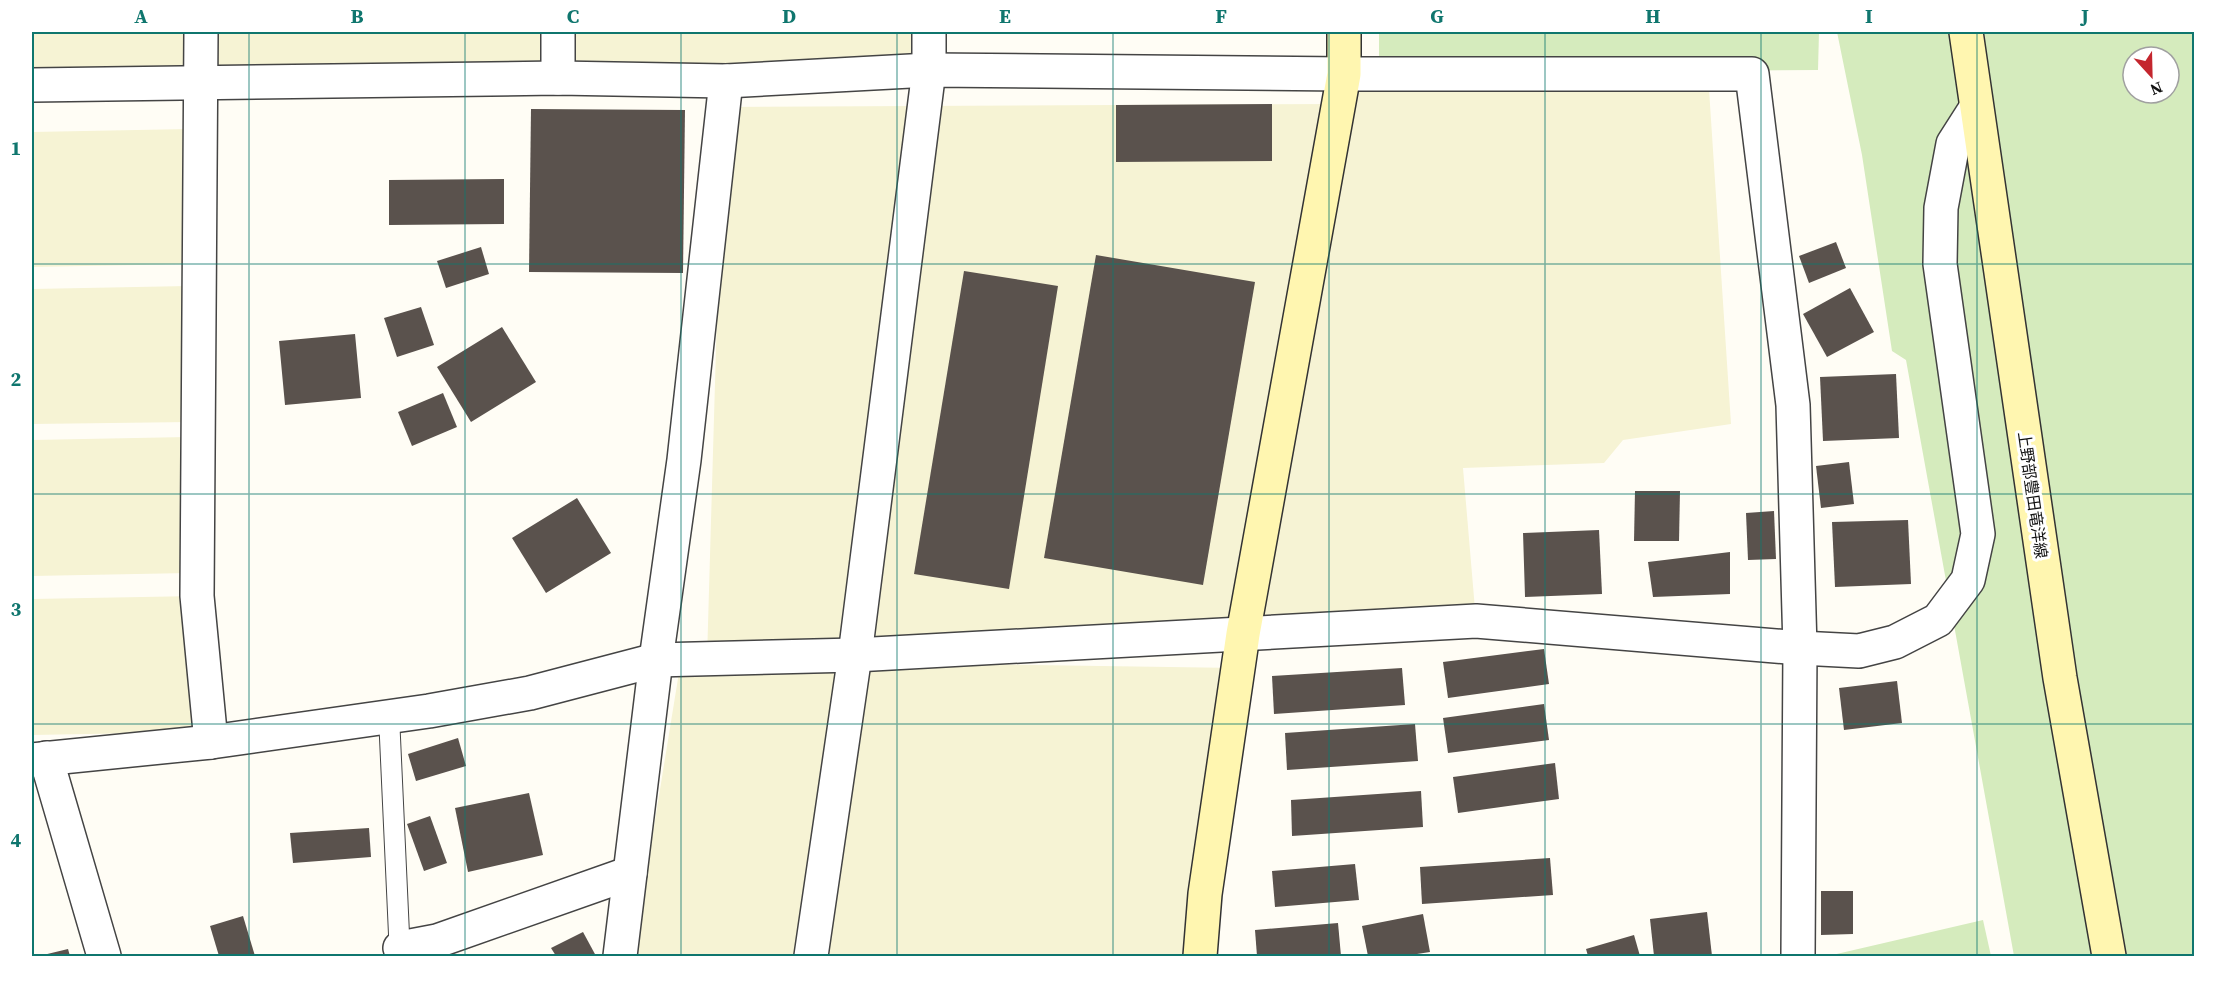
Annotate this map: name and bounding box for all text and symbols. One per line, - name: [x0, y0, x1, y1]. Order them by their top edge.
- text: A: [134, 2, 148, 30]
- text: B: [350, 2, 364, 30]
- text: C: [567, 2, 579, 30]
- text: D: [782, 2, 796, 30]
- text: E: [999, 2, 1011, 30]
- text: F: [1215, 2, 1227, 30]
- text: G: [1430, 2, 1444, 30]
- text: H: [1645, 2, 1661, 30]
- text: I: [1865, 2, 1873, 30]
- text: J: [2079, 2, 2089, 30]
- north arrow: [2121, 45, 2181, 105]
- text: N: [2147, 77, 2166, 101]
- text: 1: [11, 134, 21, 162]
- text: 2: [11, 365, 22, 393]
- street label: 上野部豊田竜洋線: [2013, 430, 2053, 560]
- text: 3: [11, 595, 22, 623]
- text: 4: [11, 826, 22, 854]

